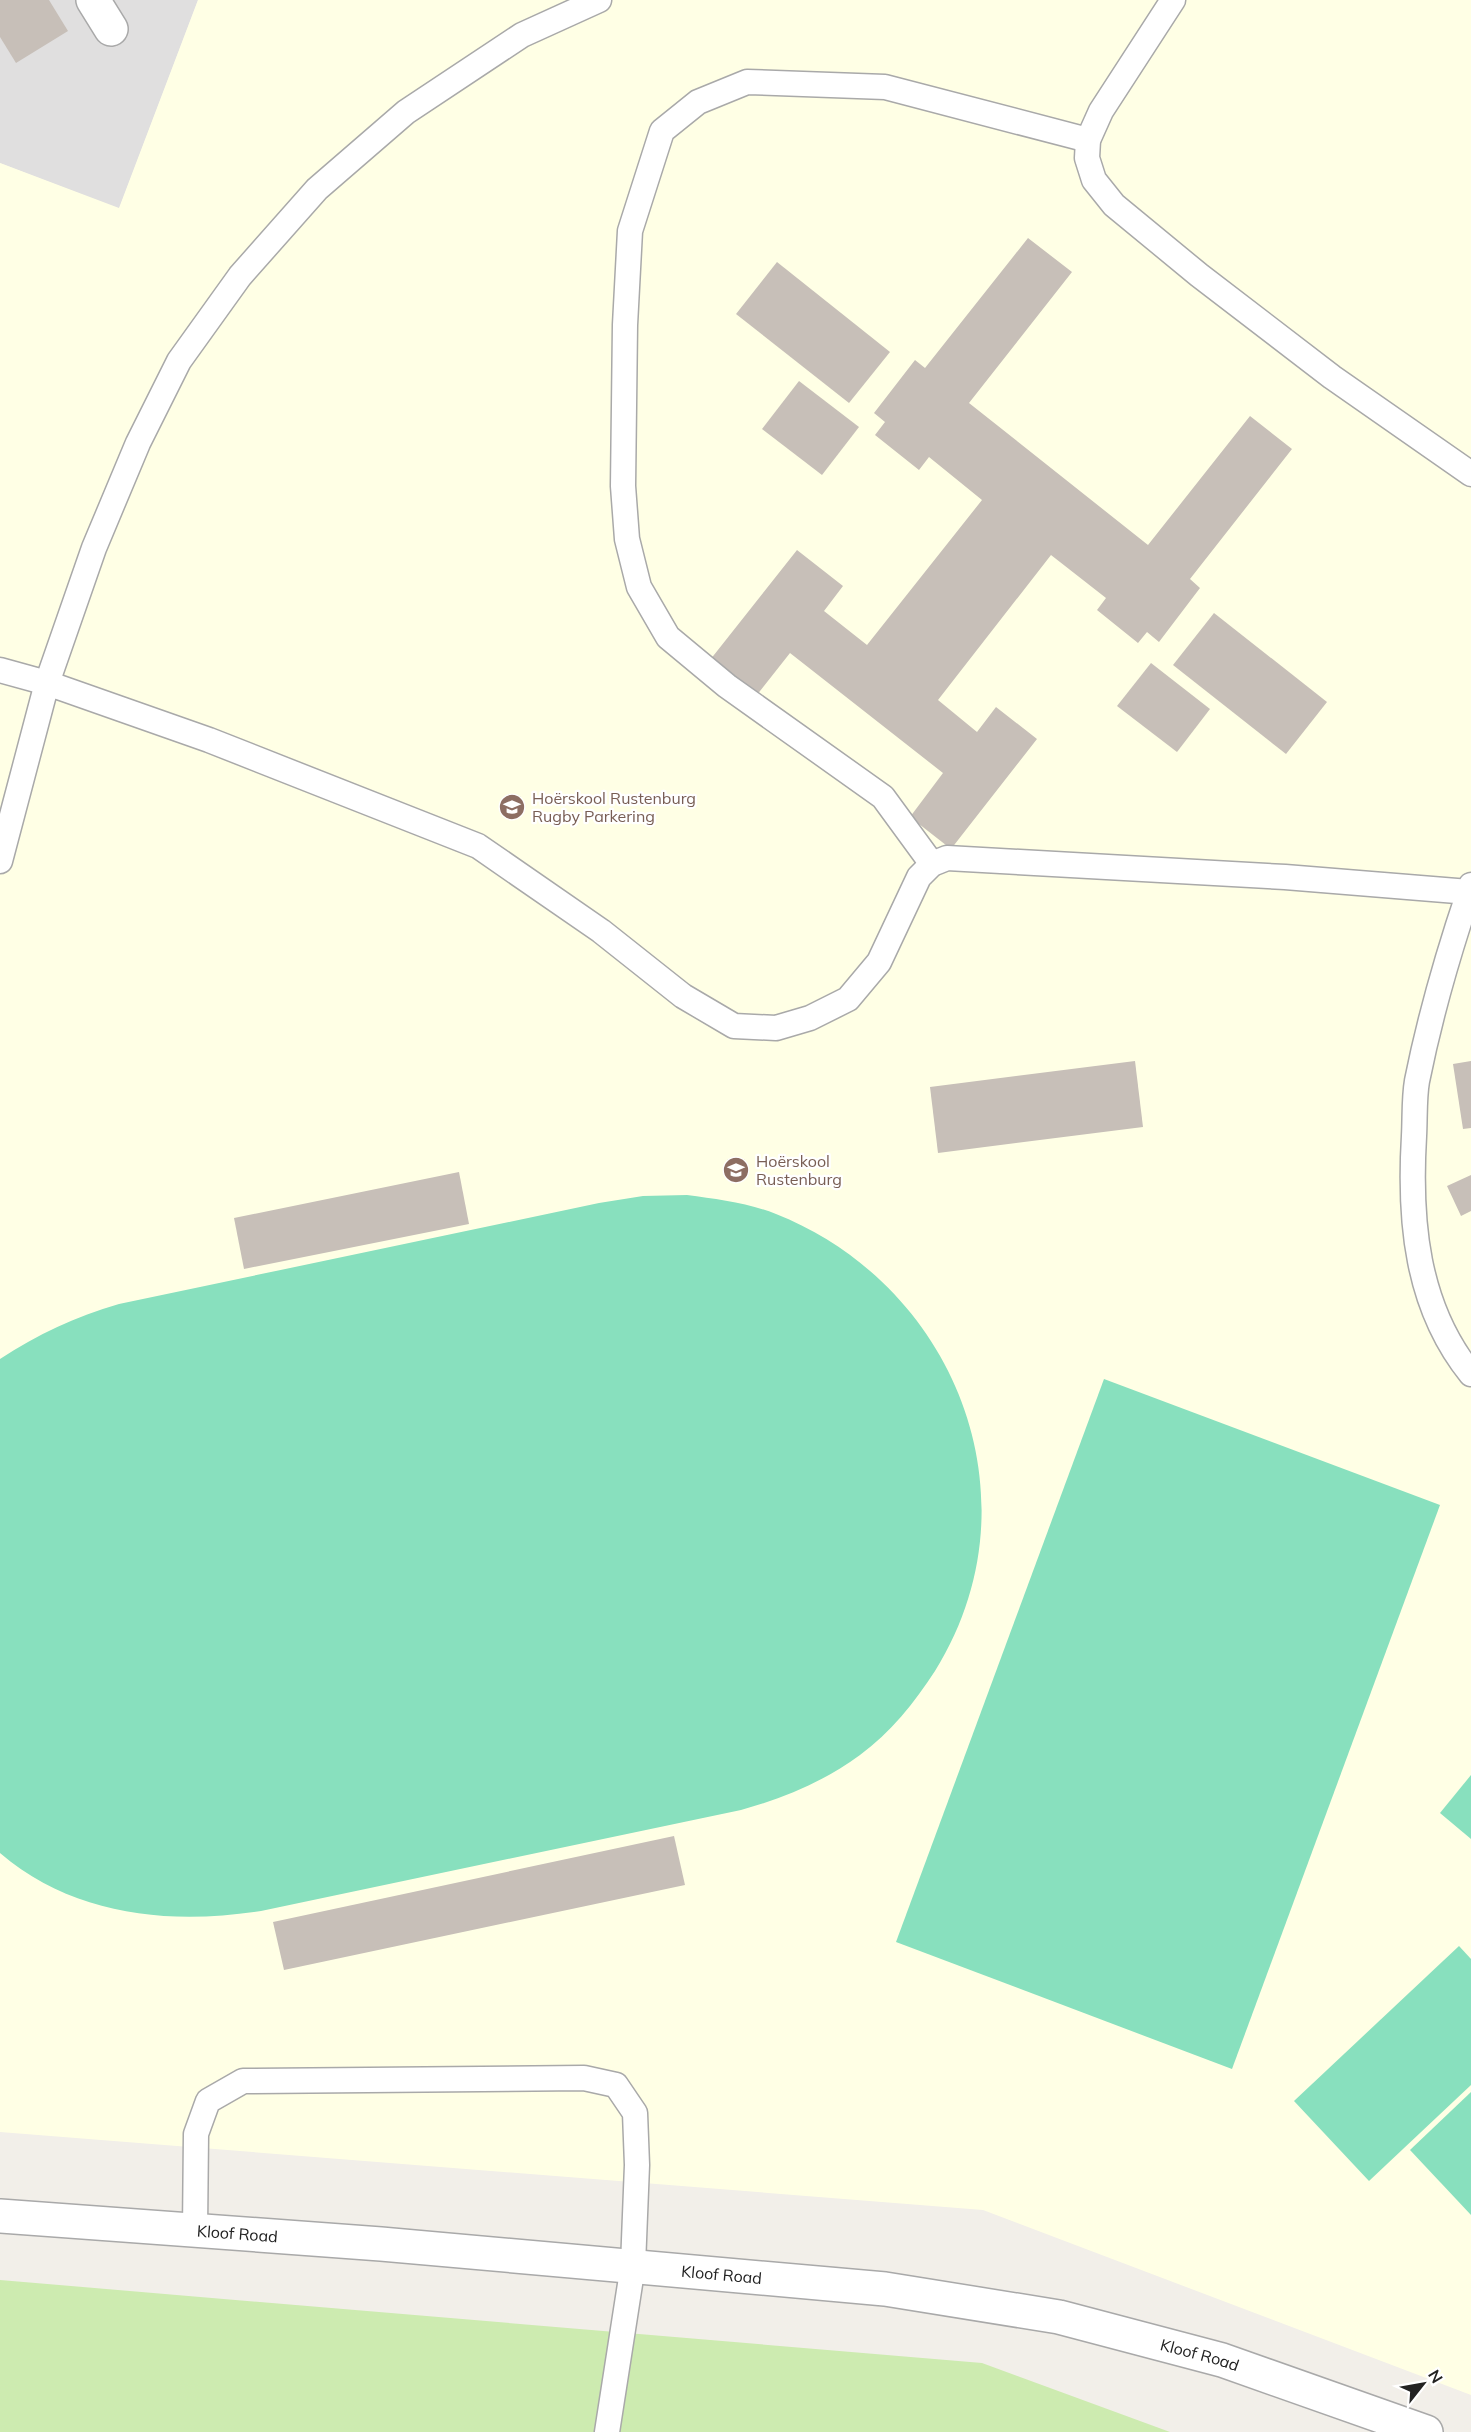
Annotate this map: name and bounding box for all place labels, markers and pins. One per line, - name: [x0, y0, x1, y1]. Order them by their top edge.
- place label: Hoërskool Rustenburg Rugby Parkering: [532, 788, 696, 826]
- school or university icon: Hoërskool Rustenburg Rugby Parkering: [497, 792, 527, 822]
- place label: Hoërskool Rustenburg: [756, 1151, 842, 1189]
- school or university icon: Hoërskool Rustenburg: [721, 1155, 751, 1185]

